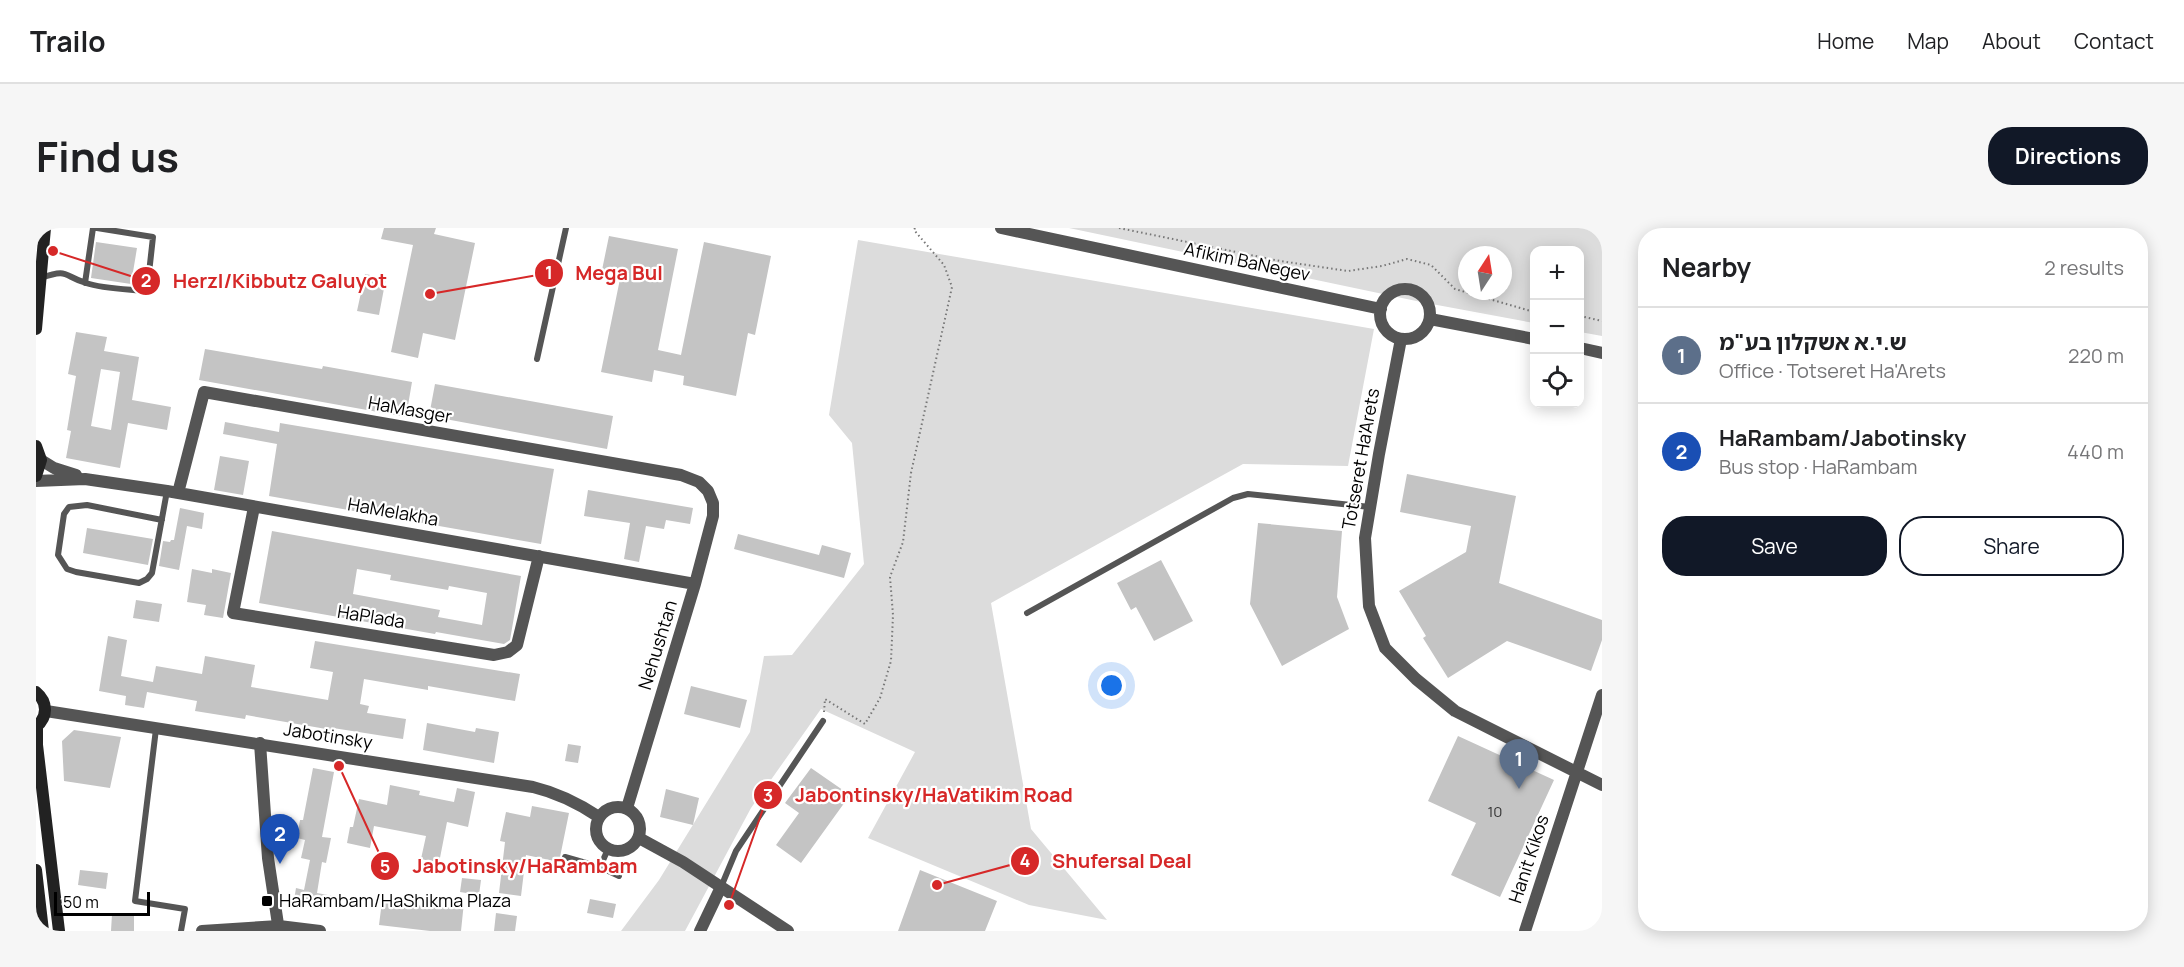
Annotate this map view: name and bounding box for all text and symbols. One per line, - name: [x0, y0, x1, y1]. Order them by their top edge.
- text: Trailo: [30, 22, 106, 60]
- text: Home: [1817, 27, 1874, 55]
- text: Map: [1907, 27, 1949, 55]
- text: About: [1982, 27, 2041, 55]
- text: Contact: [2074, 27, 2154, 55]
- text: Find us: [36, 127, 179, 185]
- button: Directions: [1988, 127, 2148, 185]
- street label: Afikim BaNegev: [1182, 236, 1312, 286]
- north arrow: [1458, 246, 1512, 300]
- map controls: [1530, 246, 1584, 408]
- button: +: [1530, 246, 1584, 300]
- text: Nearby: [1662, 249, 1751, 285]
- callout: Mega Bul: [534, 254, 675, 292]
- text: 2 results: [2044, 254, 2124, 281]
- text: Mega Bul: [575, 259, 663, 286]
- text: 1: [545, 260, 553, 284]
- callout: Herzl/Kibbutz Galuyot: [131, 262, 400, 300]
- text: Herzl/Kibbutz Galuyot: [173, 267, 387, 294]
- text: 2: [141, 268, 151, 292]
- button: −: [1530, 300, 1584, 354]
- text: ש.י.א אשקלון בע"מ: [1719, 327, 1907, 357]
- text: 1: [1677, 342, 1686, 369]
- text: 220 m: [2068, 342, 2124, 369]
- button: locate: [1530, 354, 1584, 408]
- text: Office · Totseret Ha'Arets: [1719, 357, 1946, 384]
- street label: Totseret Ha'Arets: [1336, 386, 1384, 531]
- street label: HaMasger: [366, 390, 454, 428]
- text: HaRambam/Jabotinsky: [1719, 423, 1966, 453]
- text: 2: [1676, 438, 1687, 465]
- text: 440 m: [2067, 438, 2124, 465]
- text: Bus stop · HaRambam: [1719, 453, 1917, 480]
- street label: HaMelakha: [346, 491, 440, 531]
- button: Save: [1662, 516, 1887, 576]
- button: Share: [1899, 516, 2124, 576]
- street label: Nehushtan: [632, 597, 682, 692]
- street label: HaPlada: [336, 599, 407, 633]
- your location: [1097, 671, 1126, 700]
- street label: Jabotinsky: [282, 716, 375, 754]
- pin: 1: [1500, 740, 1538, 789]
- callout: Jabontinsky/HaVatikim Road: [753, 776, 1085, 814]
- text: Jabontinsky/HaVatikim Road: [795, 781, 1073, 808]
- text: 3: [763, 783, 773, 807]
- house number: 10: [1488, 801, 1503, 822]
- street label: Hanit Kikos: [1502, 811, 1554, 906]
- pin: 2: [260, 814, 300, 864]
- callout: Shufersal Deal: [1010, 842, 1204, 880]
- callout: Jabotinsky/HaRambam: [370, 847, 649, 885]
- text: Shufersal Deal: [1052, 847, 1192, 874]
- text: 4: [1020, 848, 1031, 872]
- text: Jabotinsky/HaRambam: [413, 852, 637, 879]
- text: 5: [380, 854, 390, 878]
- place label: HaRambam/HaShikma Plaza: [279, 888, 511, 912]
- scale bar: [54, 889, 150, 916]
- text: 50 m: [63, 891, 99, 913]
- marker: HaRambam/HaShikma Plaza: [260, 894, 274, 908]

